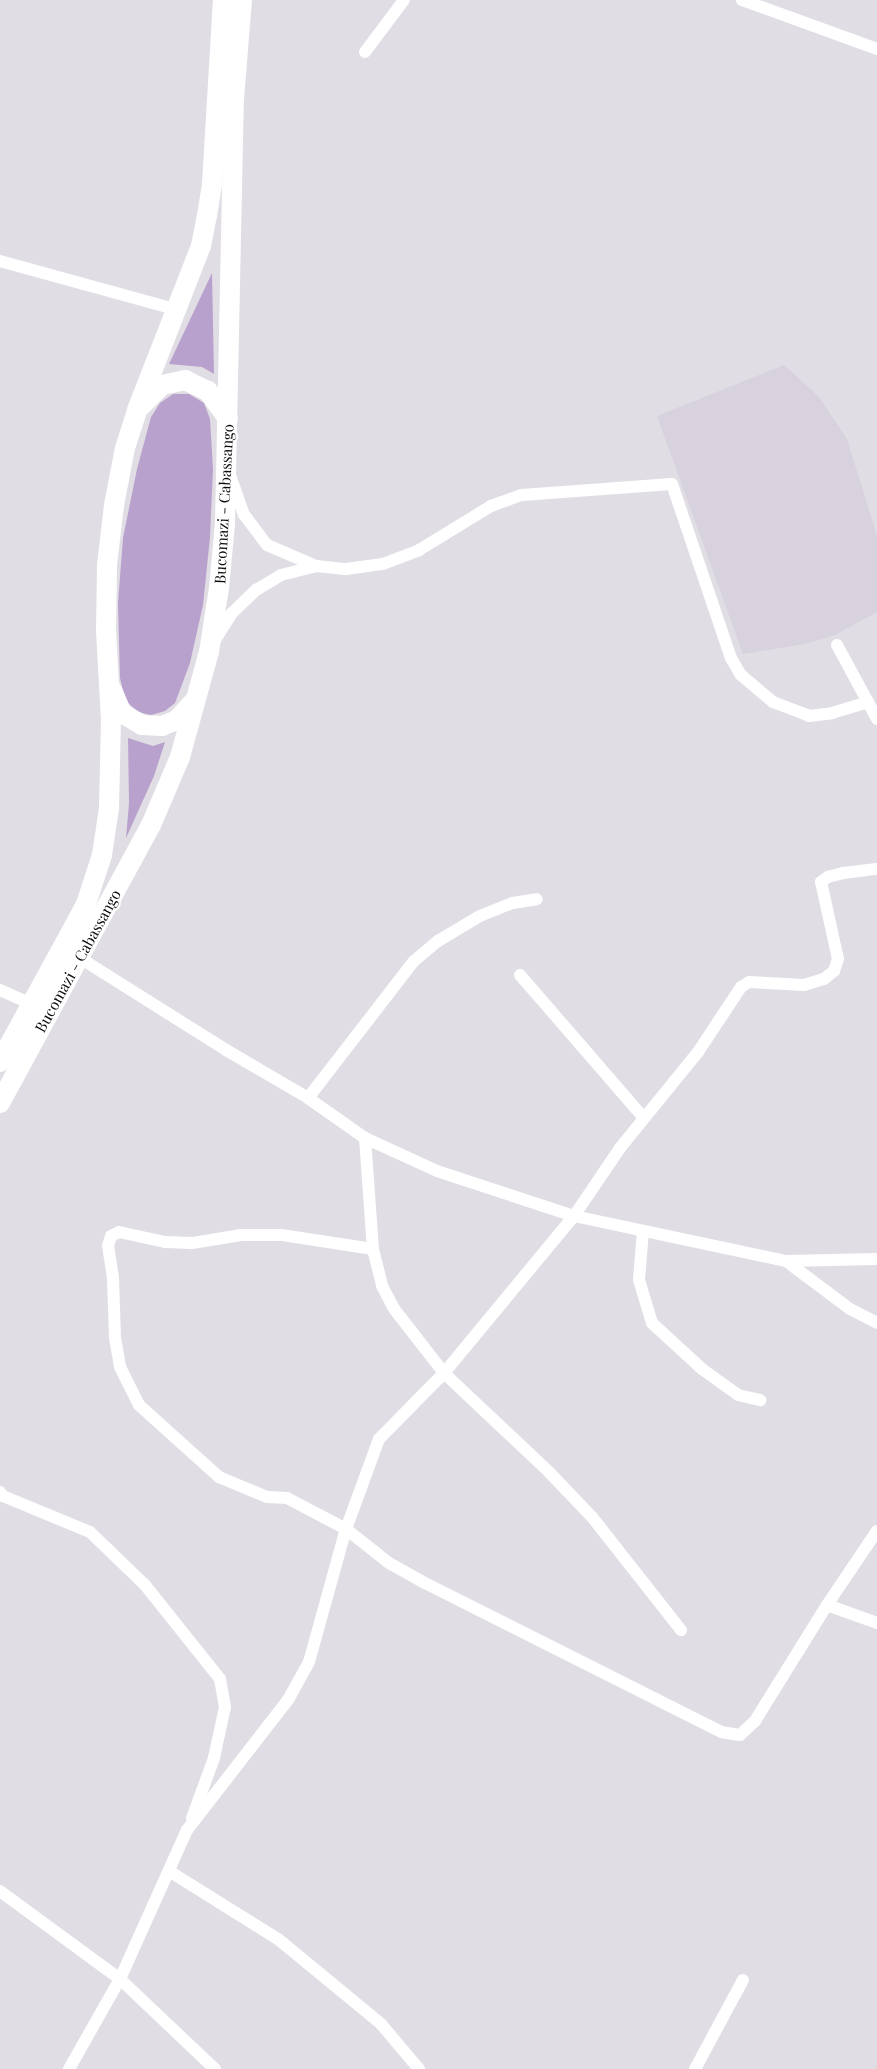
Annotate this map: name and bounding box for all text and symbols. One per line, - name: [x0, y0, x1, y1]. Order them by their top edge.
- street label: Bucomazi - Cabassango: [211, 424, 237, 584]
- street label: Bucomazi - Cabassango: [31, 887, 125, 1035]

